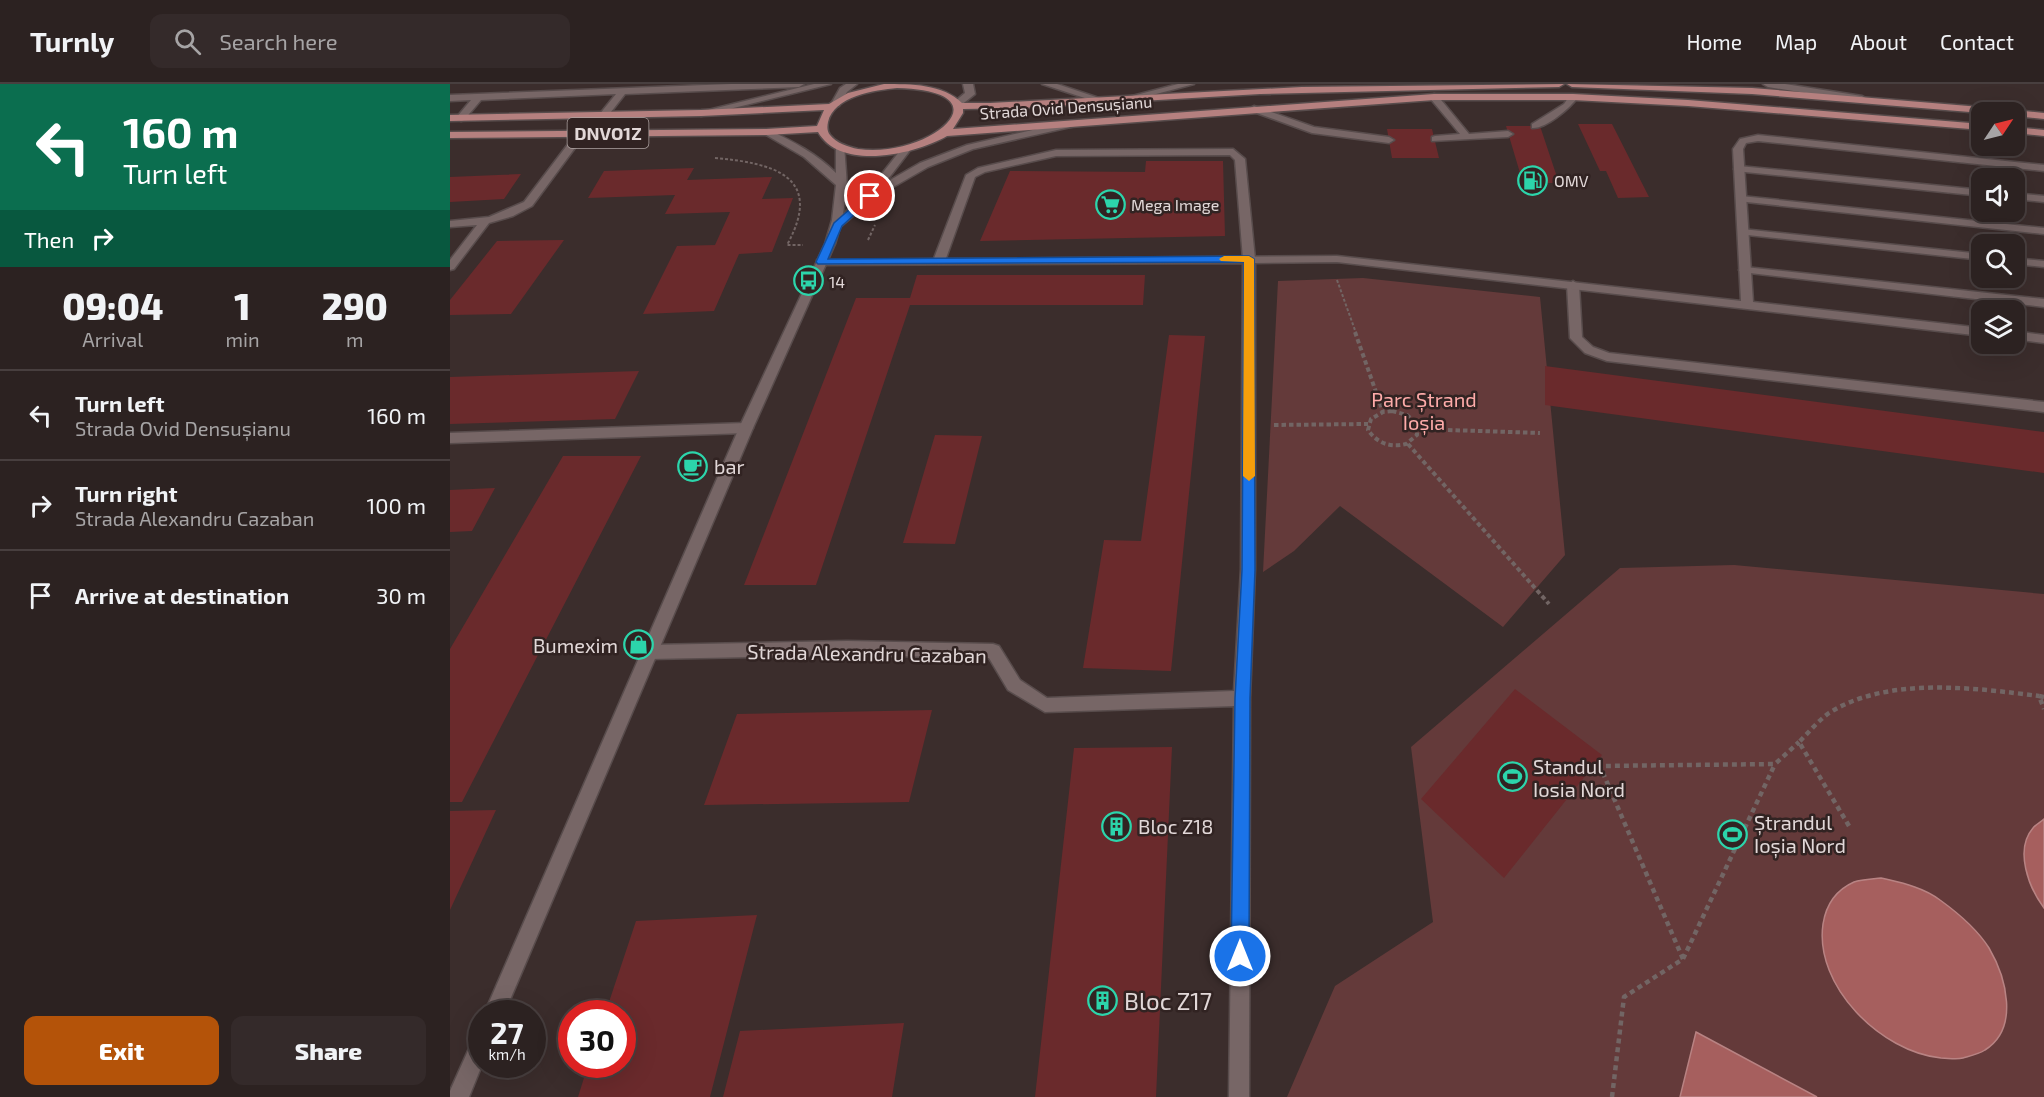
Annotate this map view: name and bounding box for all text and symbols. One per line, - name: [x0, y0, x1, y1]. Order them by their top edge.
- search box: [150, 14, 570, 68]
- text: Turnly: [30, 24, 114, 58]
- icon: search: [171, 25, 204, 58]
- text: Search here: [219, 28, 338, 54]
- text: Home: [1686, 29, 1742, 54]
- text: Map: [1775, 29, 1817, 54]
- text: About: [1850, 29, 1907, 54]
- text: Contact: [1940, 29, 2014, 54]
- street label: Strada Ovid Densușianu: [979, 92, 1153, 124]
- north arrow: [1971, 102, 2025, 156]
- map controls: [1971, 102, 2025, 354]
- text: 160 m: [123, 106, 239, 156]
- icon: left: [24, 108, 102, 186]
- road number: DNVO1Z: [568, 118, 648, 148]
- text: Turn left: [123, 157, 227, 189]
- fuel station icon: OMV: [1517, 164, 1549, 196]
- button: sound: [1971, 168, 2025, 222]
- pin: [844, 170, 895, 221]
- place label: OMV: [1554, 171, 1589, 190]
- icon: arrive: [853, 179, 886, 212]
- supermarket icon: Mega Image: [1094, 188, 1126, 220]
- place label: Mega Image: [1131, 195, 1219, 214]
- icon: right: [86, 222, 119, 255]
- text: Then: [24, 226, 74, 252]
- button: search: [1971, 234, 2025, 288]
- bus stop icon: 14: [792, 265, 824, 297]
- place label: 14: [829, 272, 845, 291]
- text: 09:04: [62, 284, 163, 327]
- text: 1: [234, 284, 251, 327]
- text: 290: [322, 284, 388, 327]
- button: layers: [1971, 300, 2025, 354]
- text: Arrival: [82, 327, 143, 351]
- text: min: [225, 327, 260, 351]
- text: m: [346, 327, 364, 351]
- park label: Parc Ștrand Ioșia: [1371, 387, 1477, 436]
- text: Turn left: [75, 390, 164, 416]
- icon: left: [24, 399, 57, 432]
- text: 160 m: [367, 402, 426, 428]
- text: Strada Ovid Densușianu: [75, 416, 291, 440]
- cafe icon: bar: [677, 450, 709, 482]
- place label: bar: [714, 454, 744, 478]
- text: Turn right: [75, 480, 177, 506]
- icon: right: [24, 489, 57, 522]
- text: 100 m: [367, 492, 426, 518]
- text: Strada Alexandru Cazaban: [75, 506, 314, 530]
- icon: arrive: [24, 579, 57, 612]
- text: Arrive at destination: [75, 582, 289, 608]
- text: 30 m: [376, 582, 426, 608]
- shop icon: Bumexim: [623, 629, 655, 661]
- place label: Bumexim: [533, 633, 618, 657]
- street label: Strada Alexandru Cazaban: [747, 639, 987, 667]
- place label: Standul Iosia Nord: [1533, 754, 1625, 801]
- sports icon: Standul Iosia Nord: [1496, 761, 1528, 793]
- building icon: Bloc Z18: [1101, 810, 1133, 842]
- place label: Ștrandul Ioșia Nord: [1754, 810, 1846, 859]
- place label: Bloc Z18: [1138, 814, 1213, 838]
- sports icon: Ștrandul Ioșia Nord: [1717, 818, 1749, 850]
- position arrow: [1208, 924, 1272, 988]
- building icon: Bloc Z17: [1087, 984, 1119, 1016]
- place label: Bloc Z17: [1124, 986, 1212, 1015]
- speed limit sign: 30: [558, 1000, 636, 1078]
- text: 27: [490, 1014, 524, 1050]
- button: Exit: [24, 1016, 219, 1085]
- button: Share: [231, 1016, 426, 1085]
- text: km/h: [488, 1045, 526, 1063]

